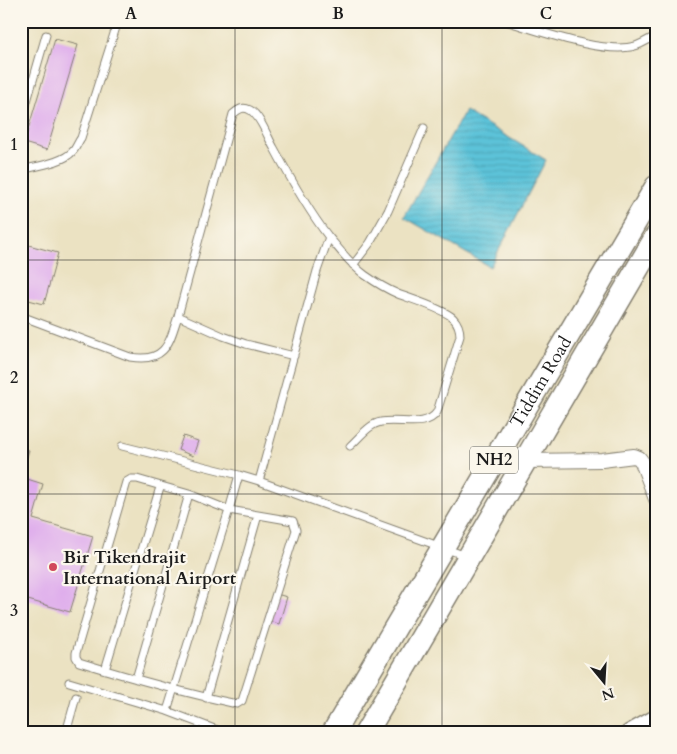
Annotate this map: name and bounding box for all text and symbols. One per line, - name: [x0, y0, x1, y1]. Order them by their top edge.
- text: A: [125, 3, 137, 25]
- text: B: [332, 3, 344, 25]
- text: C: [540, 3, 552, 25]
- text: 1: [10, 134, 18, 156]
- street label: Tiddim Road: [504, 331, 578, 432]
- text: 2: [10, 367, 18, 389]
- road number: NH2: [470, 446, 518, 474]
- place label: Bir Tikendrajit International Airport: [63, 545, 237, 591]
- marker: Bir Tikendrajit International Airport: [47, 561, 59, 573]
- text: 3: [10, 600, 18, 622]
- north arrow: [580, 656, 630, 706]
- text: N: [599, 683, 617, 705]

